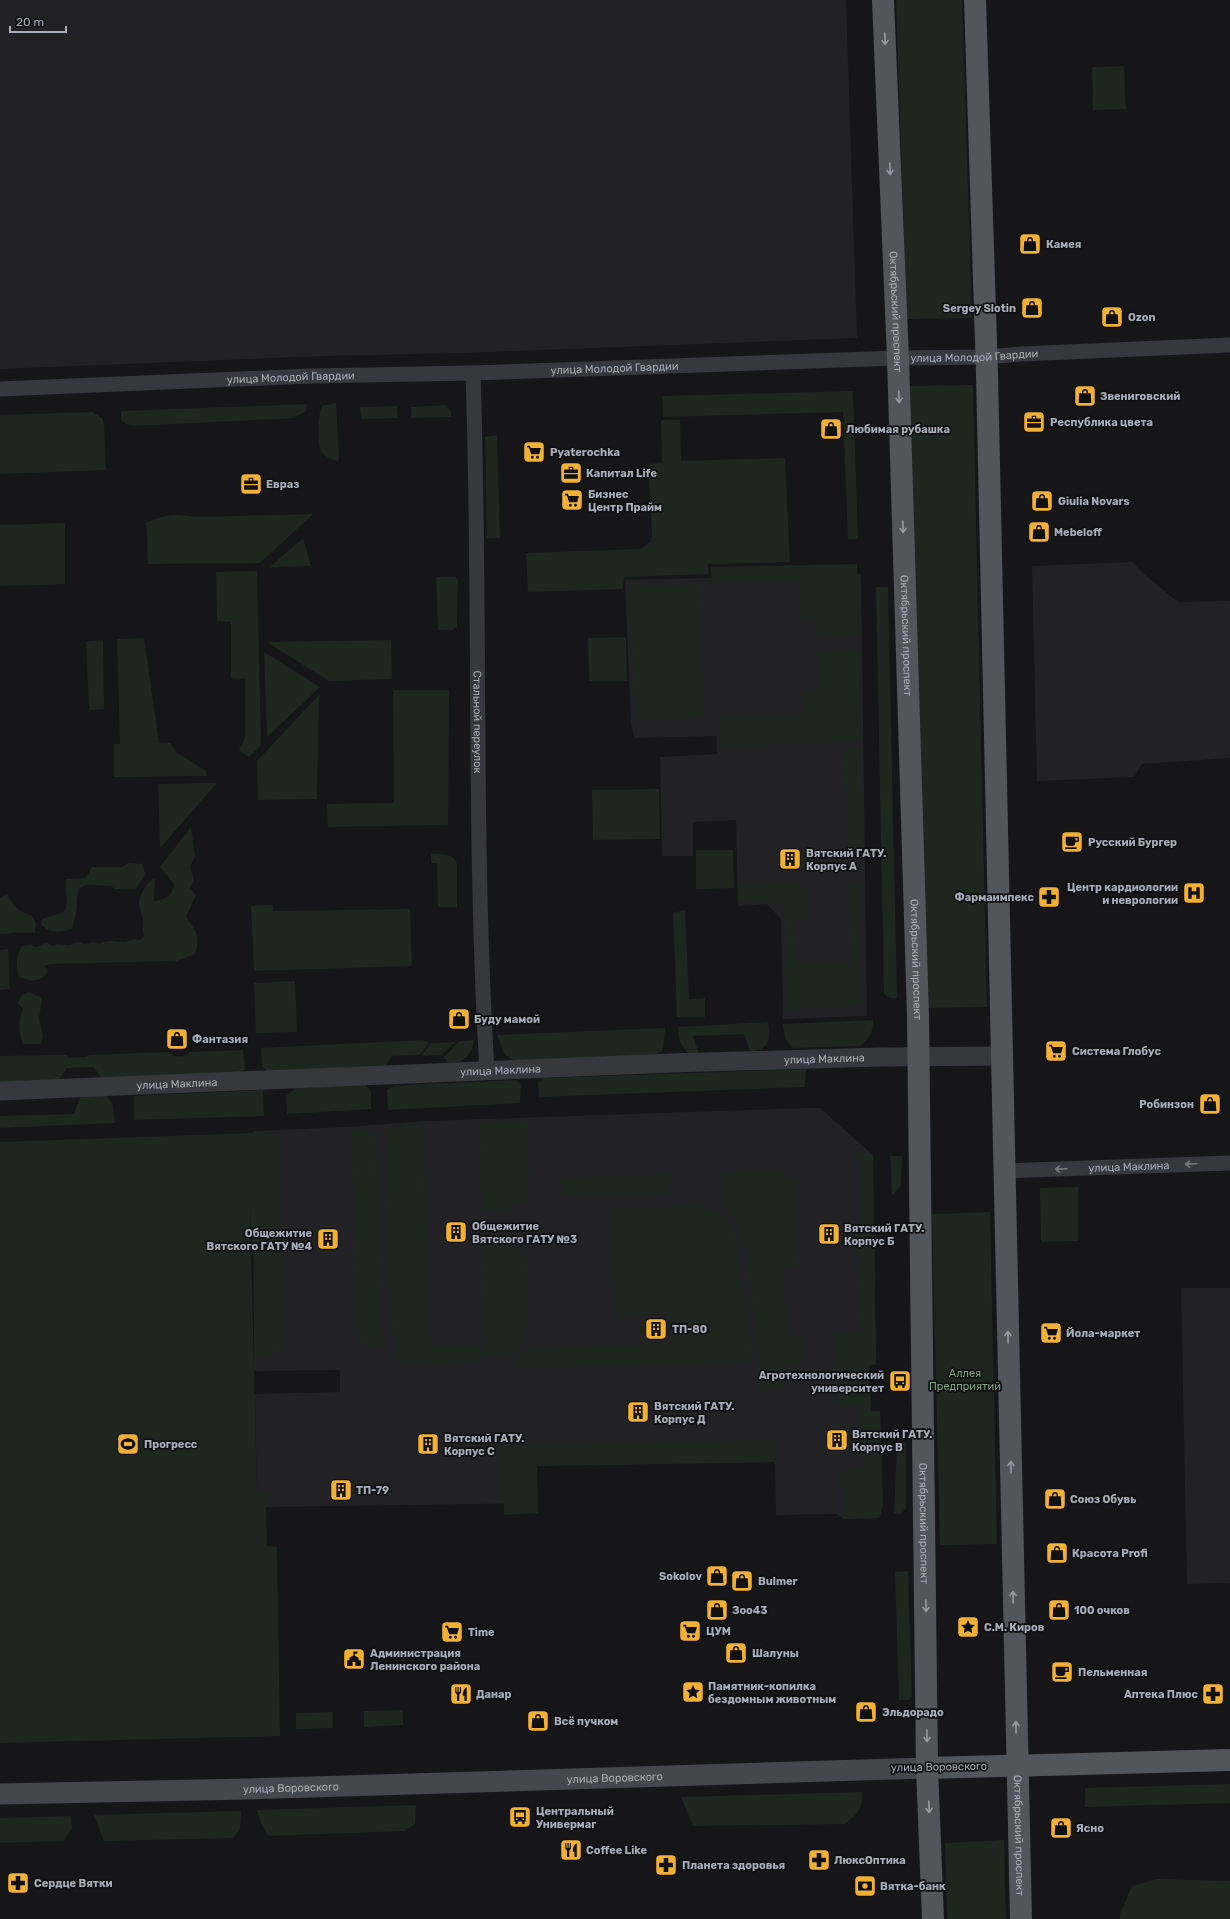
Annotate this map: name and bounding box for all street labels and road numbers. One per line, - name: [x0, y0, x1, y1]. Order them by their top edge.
- street label: Октябрьский проспект: [887, 251, 905, 373]
- street label: улица Молодой Гвардии: [910, 347, 1039, 364]
- street label: улица Молодой Гвардии: [550, 359, 679, 377]
- street label: улица Молодой Гвардии: [226, 369, 355, 386]
- street label: Октябрьский проспект: [898, 575, 915, 697]
- street label: Стальной переулок: [471, 670, 485, 774]
- street label: Октябрьский проспект: [908, 899, 925, 1020]
- street label: улица Маклина: [784, 1051, 865, 1066]
- street label: улица Маклина: [460, 1062, 541, 1078]
- street label: улица Маклина: [136, 1075, 218, 1092]
- street label: улица Маклина: [1088, 1159, 1170, 1175]
- street label: Октябрьский проспект: [917, 1463, 931, 1584]
- street label: улица Воровского: [891, 1760, 987, 1774]
- street label: улица Воровского: [567, 1770, 663, 1786]
- street label: Октябрьский проспект: [1011, 1775, 1027, 1897]
- street label: улица Воровского: [243, 1780, 339, 1796]

